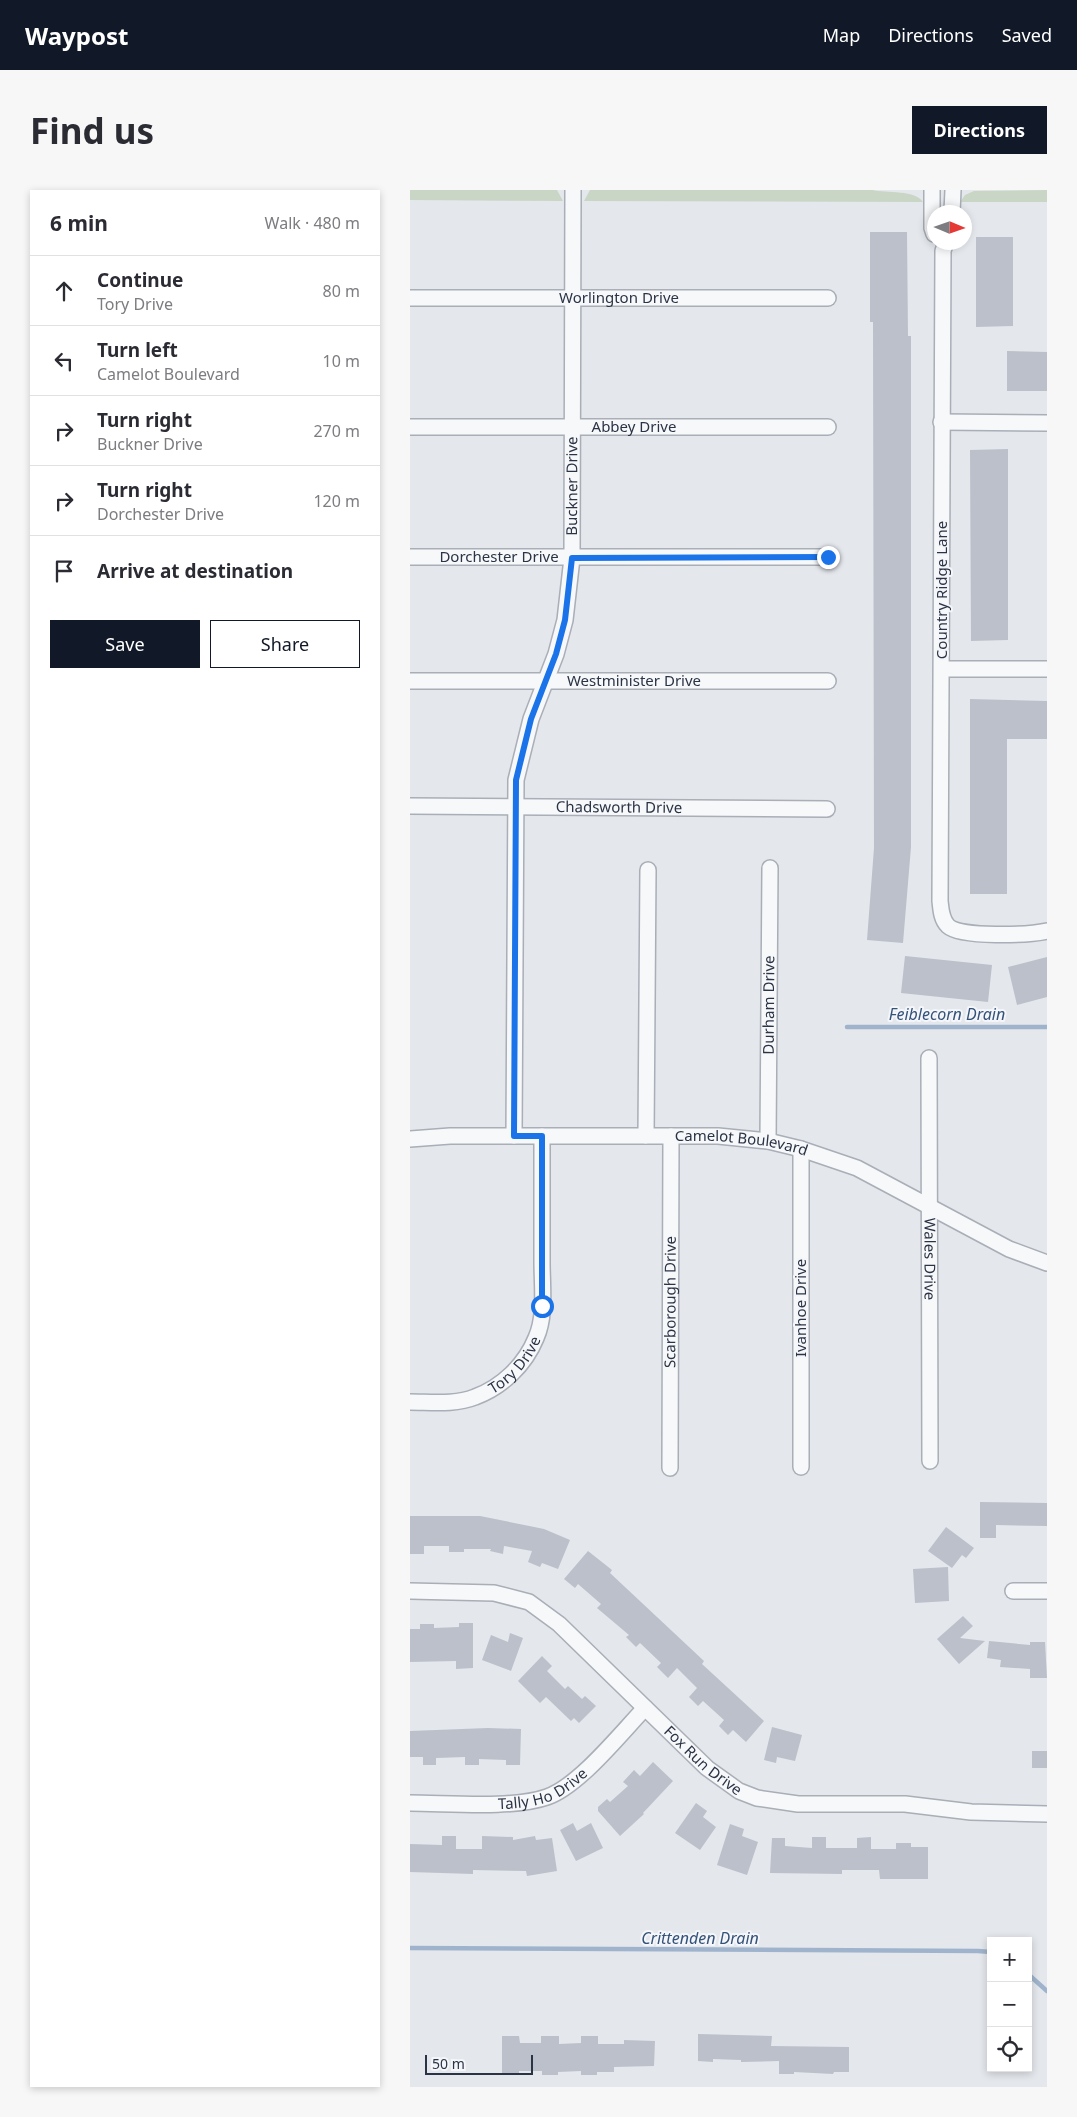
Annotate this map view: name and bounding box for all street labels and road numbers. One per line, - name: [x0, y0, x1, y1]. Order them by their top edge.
- street label: Worlington Drive: [559, 287, 679, 307]
- street label: Abbey Drive: [592, 416, 676, 436]
- street label: Buckner Drive: [561, 436, 581, 536]
- street label: Country Ridge Lane: [931, 521, 951, 659]
- street label: Dorchester Drive: [439, 546, 559, 566]
- street label: Westminister Drive: [567, 670, 701, 690]
- street label: Chadsworth Drive: [556, 796, 682, 817]
- street label: Durham Drive: [758, 955, 778, 1055]
- street label: Camelot Boulevard: [675, 1125, 811, 1160]
- street label: Wales Drive: [920, 1218, 941, 1300]
- street label: Scarborough Drive: [659, 1236, 680, 1368]
- street label: Ivanhoe Drive: [790, 1259, 810, 1357]
- street label: Tory Drive: [484, 1333, 545, 1398]
- street label: Fox Run Drive: [660, 1721, 747, 1799]
- street label: Tally Ho Drive: [497, 1763, 591, 1813]

